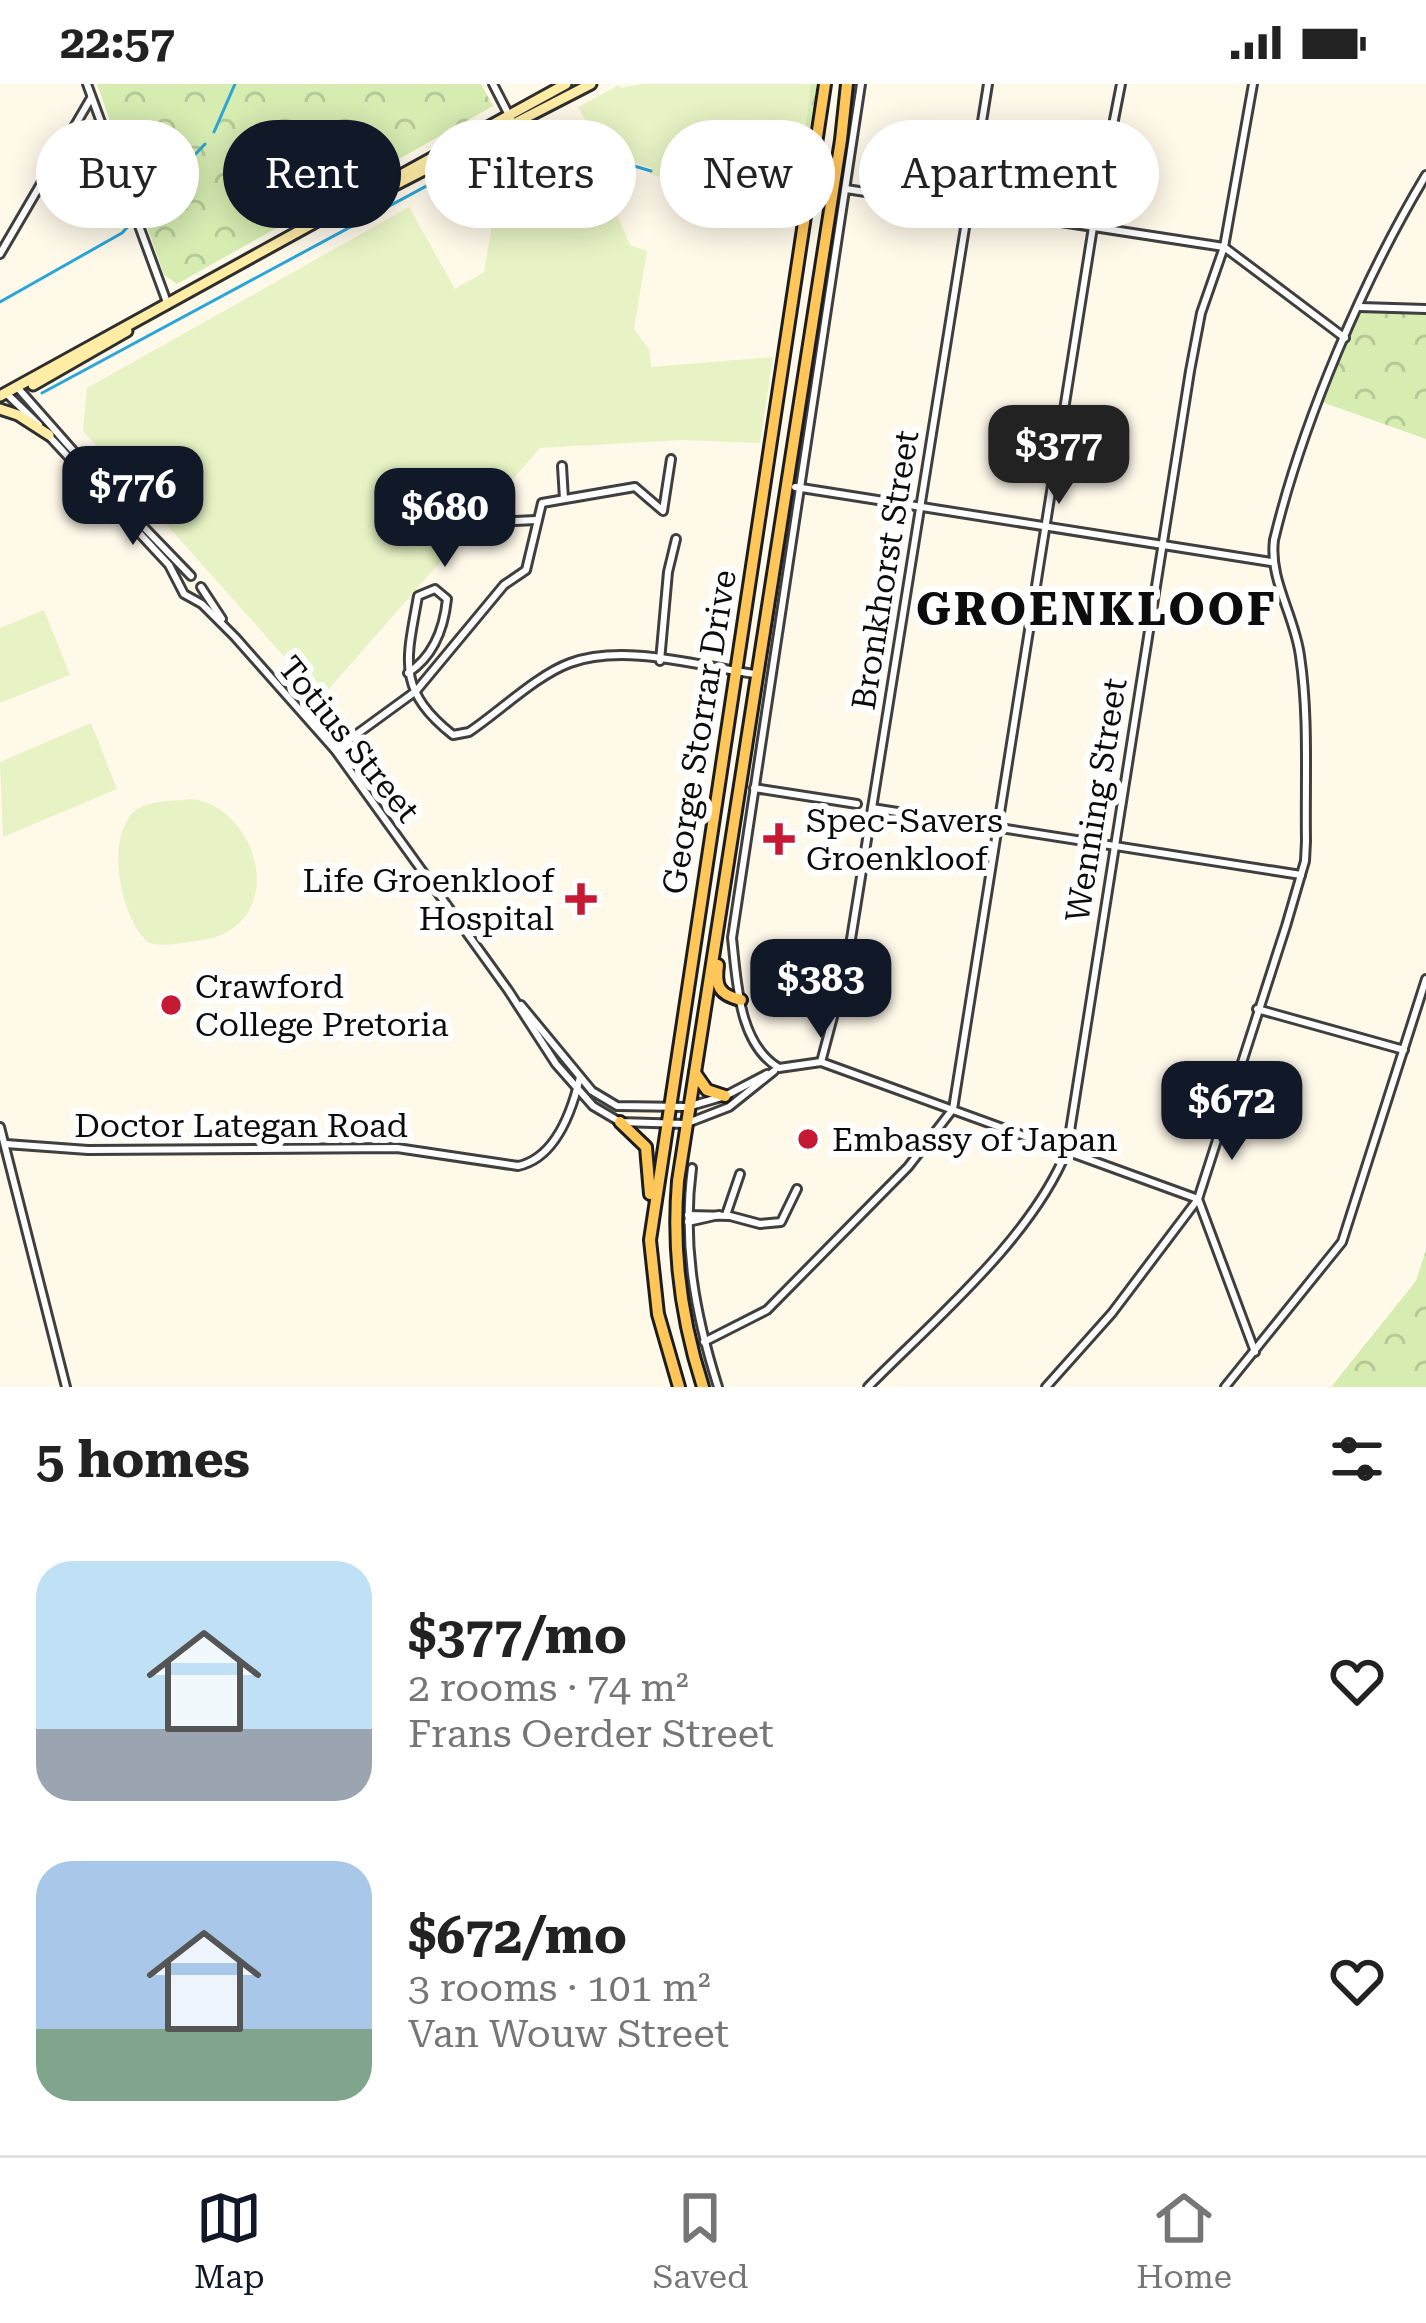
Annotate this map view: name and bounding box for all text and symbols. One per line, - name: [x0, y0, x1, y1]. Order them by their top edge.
- text: 22:57: [60, 16, 175, 69]
- chip: Buy: [36, 120, 199, 228]
- chip: Rent: [223, 120, 401, 228]
- chip: Filters: [425, 120, 636, 228]
- chip: New: [660, 120, 835, 228]
- chip: Apartment: [859, 120, 1159, 228]
- pin: $377: [988, 405, 1130, 507]
- text: $377: [1015, 421, 1103, 467]
- street label: Bronkhorst Street: [844, 427, 926, 713]
- pin: $776: [62, 446, 204, 548]
- text: $776: [89, 462, 177, 508]
- pin: $680: [374, 468, 516, 570]
- text: $680: [401, 484, 489, 530]
- street label: George Storrar Drive: [654, 567, 744, 897]
- district label: GROENKLOOF: [916, 583, 1278, 636]
- street label: Totius Street: [270, 648, 428, 830]
- street label: Wenning Street: [1057, 675, 1135, 925]
- place label: Spec-Savers Groenkloof: [806, 801, 1003, 878]
- marker: Spec-Savers Groenkloof: [763, 823, 795, 855]
- place label: Life Groenkloof Hospital: [302, 861, 555, 938]
- marker: Life Groenkloof Hospital: [565, 883, 597, 915]
- pin: $383: [750, 939, 892, 1041]
- text: $383: [777, 955, 865, 1001]
- place label: Crawford College Pretoria: [195, 967, 449, 1044]
- marker: Crawford College Pretoria: [158, 992, 184, 1018]
- pin: $672: [1161, 1061, 1303, 1163]
- text: $672: [1188, 1077, 1276, 1123]
- street label: Doctor Lategan Road: [74, 1106, 408, 1145]
- place label: Embassy of Japan: [832, 1120, 1117, 1159]
- marker: Embassy of Japan: [795, 1126, 821, 1152]
- icon: filters: [1324, 1426, 1390, 1492]
- text: 5 homes: [36, 1430, 250, 1489]
- text: $377/mo: [408, 1606, 627, 1665]
- icon: home: [132, 1609, 276, 1753]
- icon: heart: [1324, 1648, 1390, 1714]
- text: 2 rooms · 74 m²: [408, 1665, 689, 1711]
- text: Frans Oerder Street: [408, 1711, 774, 1757]
- text: $672/mo: [408, 1906, 627, 1965]
- icon: home: [132, 1909, 276, 2053]
- icon: heart: [1324, 1948, 1390, 2014]
- text: 3 rooms · 101 m²: [408, 1965, 711, 2011]
- text: Van Wouw Street: [408, 2011, 729, 2057]
- tab: Map: [194, 2185, 265, 2296]
- tab: Saved: [653, 2185, 748, 2296]
- tab: Home: [1136, 2185, 1232, 2296]

